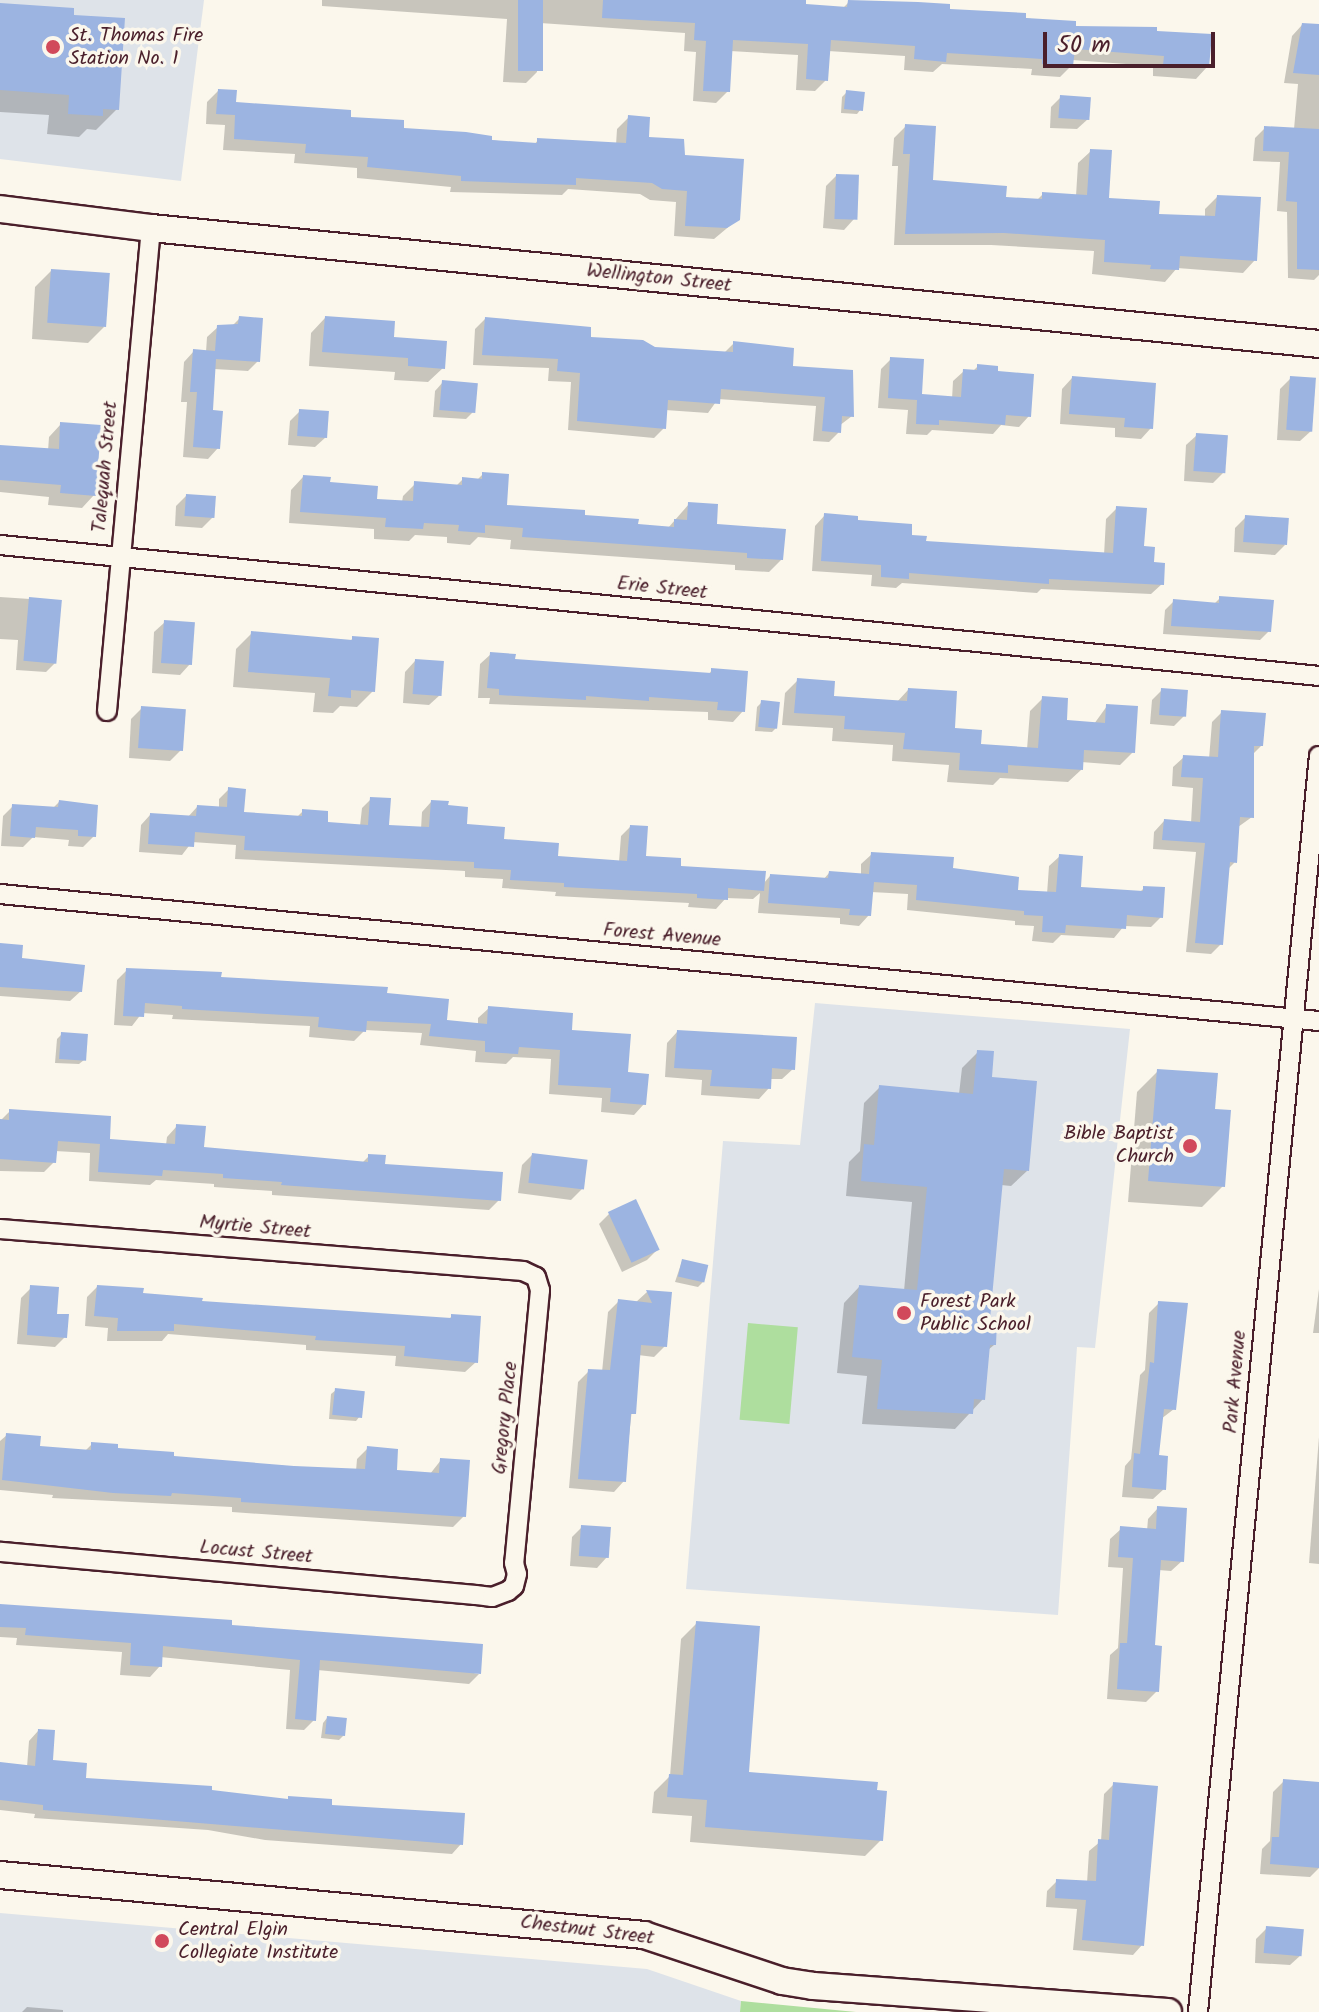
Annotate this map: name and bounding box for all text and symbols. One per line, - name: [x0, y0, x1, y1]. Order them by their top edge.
- scale bar: [1047, 16, 1219, 66]
- place label: St. Thomas Fire Station No. 1: [69, 24, 203, 71]
- text: 50 m: [1057, 26, 1111, 65]
- marker: St. Thomas Fire Station No. 1: [44, 38, 62, 56]
- street label: Wellington Street: [585, 259, 733, 299]
- street label: Talequah Street: [88, 400, 124, 534]
- street label: Erie Street: [616, 572, 708, 606]
- street label: Forest Avenue: [602, 919, 722, 953]
- place label: Bible Baptist Church: [1064, 1122, 1174, 1169]
- marker: Bible Baptist Church: [1181, 1137, 1199, 1155]
- street label: Myrtie Street: [198, 1211, 312, 1245]
- place label: Forest Park Public School: [920, 1290, 1031, 1337]
- marker: Forest Park Public School: [895, 1304, 913, 1322]
- street label: Park Avenue: [1220, 1330, 1252, 1434]
- street label: Gregory Place: [488, 1360, 524, 1476]
- street label: Locust Street: [198, 1536, 314, 1570]
- street label: Chestnut Street: [519, 1911, 655, 1951]
- place label: Central Elgin Collegiate Institute: [178, 1918, 338, 1965]
- marker: Central Elgin Collegiate Institute: [153, 1932, 171, 1950]

